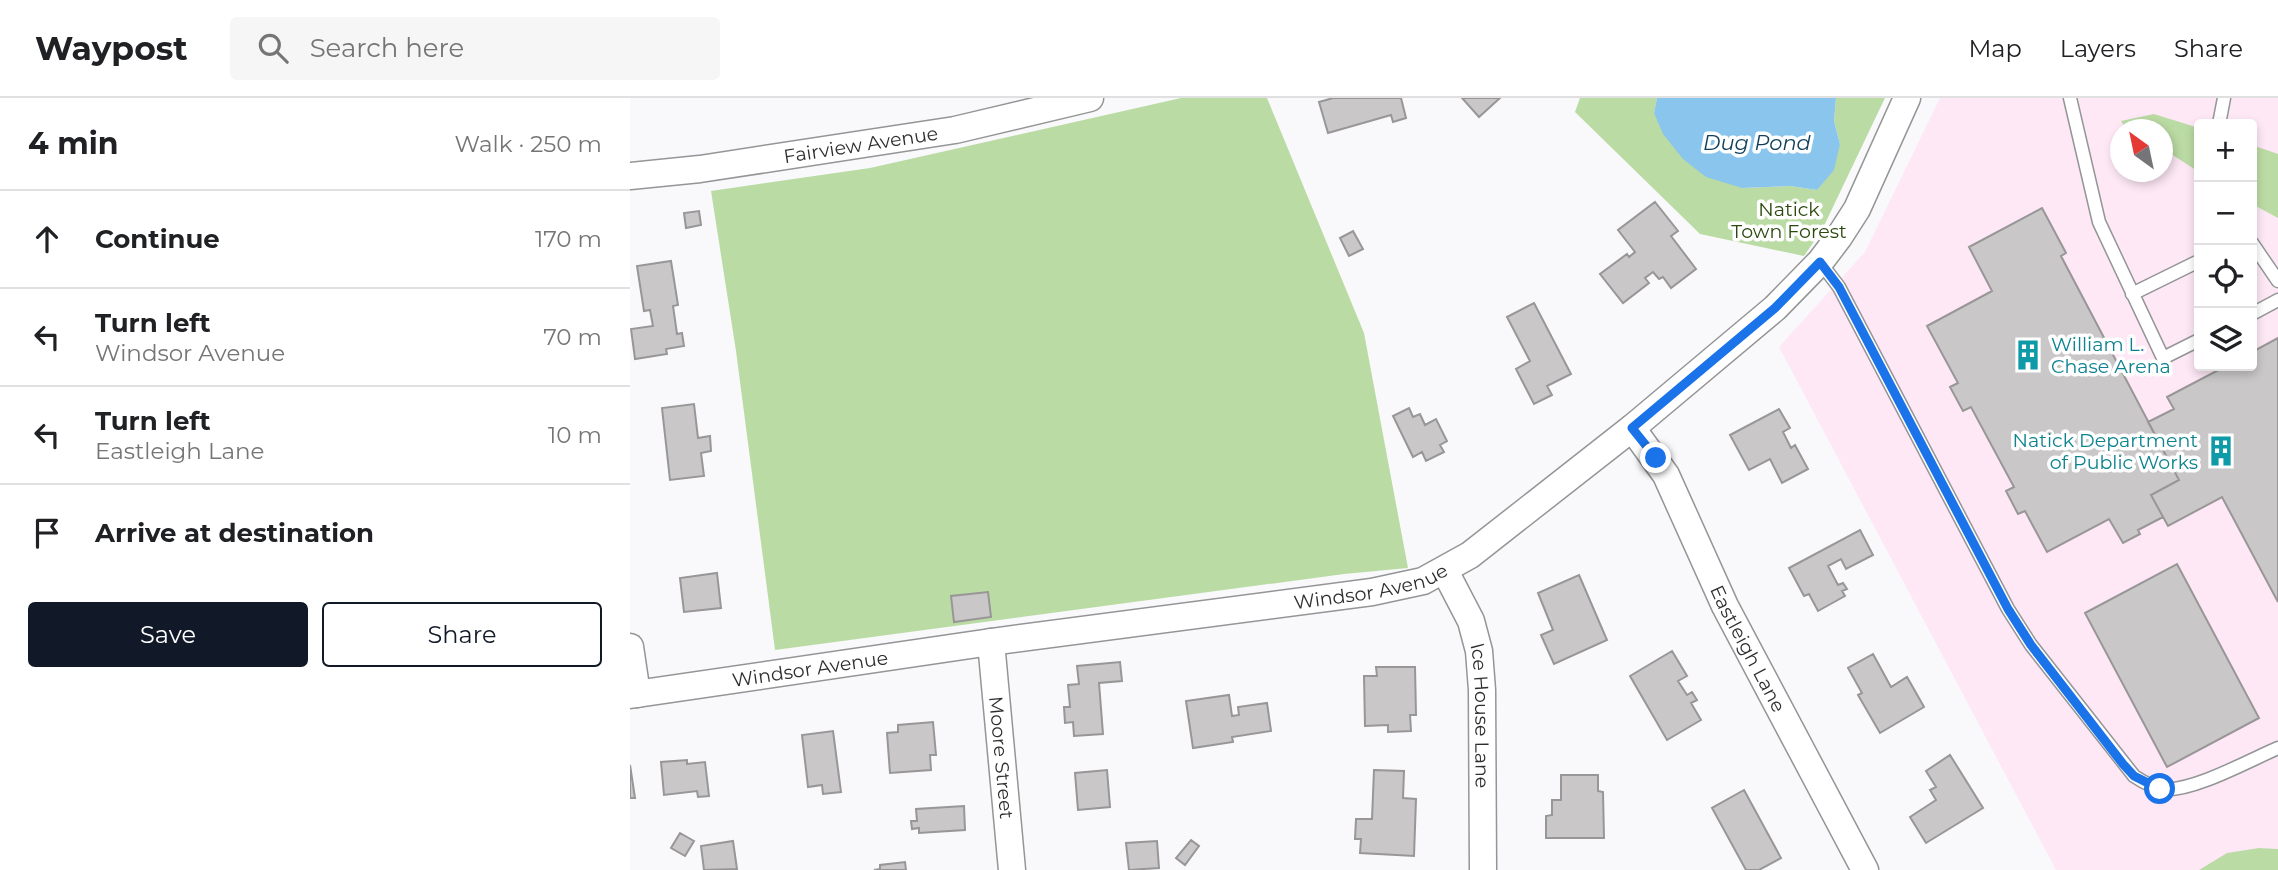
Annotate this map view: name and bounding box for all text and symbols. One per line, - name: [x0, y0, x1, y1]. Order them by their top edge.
- search box: [230, 17, 720, 80]
- text: Waypost: [35, 28, 188, 68]
- icon: search: [254, 29, 292, 67]
- text: Search here: [310, 32, 464, 64]
- text: Map: [1968, 34, 2022, 63]
- text: Layers: [2060, 34, 2136, 63]
- text: Share: [2174, 34, 2243, 63]
- north arrow: [2110, 119, 2173, 182]
- map controls: [2194, 119, 2257, 371]
- button: +: [2194, 119, 2257, 182]
- street label: Fairview Avenue: [782, 122, 940, 168]
- text: 4 min: [28, 125, 118, 162]
- text: Walk · 250 m: [455, 130, 602, 158]
- water label: Dug Pond: [1703, 130, 1812, 155]
- button: −: [2194, 182, 2257, 245]
- park label: Natick Town Forest: [1731, 198, 1847, 243]
- icon: ahead: [28, 220, 66, 258]
- text: Continue: [95, 223, 220, 255]
- text: 170 m: [535, 225, 602, 253]
- button: locate: [2194, 245, 2257, 308]
- text: Turn left: [95, 307, 211, 339]
- button: layers: [2194, 308, 2257, 371]
- icon: left: [28, 318, 66, 356]
- text: 70 m: [543, 323, 602, 351]
- place label: William L. Chase Arena: [2051, 333, 2171, 378]
- building icon: William L. Chase Arena: [2011, 338, 2045, 372]
- text: Windsor Avenue: [95, 339, 285, 367]
- text: Turn left: [95, 405, 211, 437]
- icon: left: [28, 416, 66, 454]
- text: 10 m: [548, 421, 602, 449]
- place label: Natick Department of Public Works: [2013, 429, 2198, 474]
- building icon: Natick Department of Public Works: [2204, 434, 2238, 468]
- text: Eastleigh Lane: [95, 437, 265, 465]
- route end: [1640, 442, 1671, 473]
- icon: arrive: [28, 514, 66, 552]
- text: Arrive at destination: [95, 517, 374, 549]
- street label: Windsor Avenue: [1292, 559, 1452, 614]
- street label: Eastleigh Lane: [1705, 582, 1790, 716]
- button: Save: [28, 602, 308, 667]
- button: Share: [322, 602, 602, 667]
- street label: Ice House Lane: [1465, 640, 1494, 788]
- street label: Windsor Avenue: [731, 646, 890, 692]
- street label: Moore Street: [984, 695, 1018, 820]
- route start: [2144, 773, 2175, 804]

